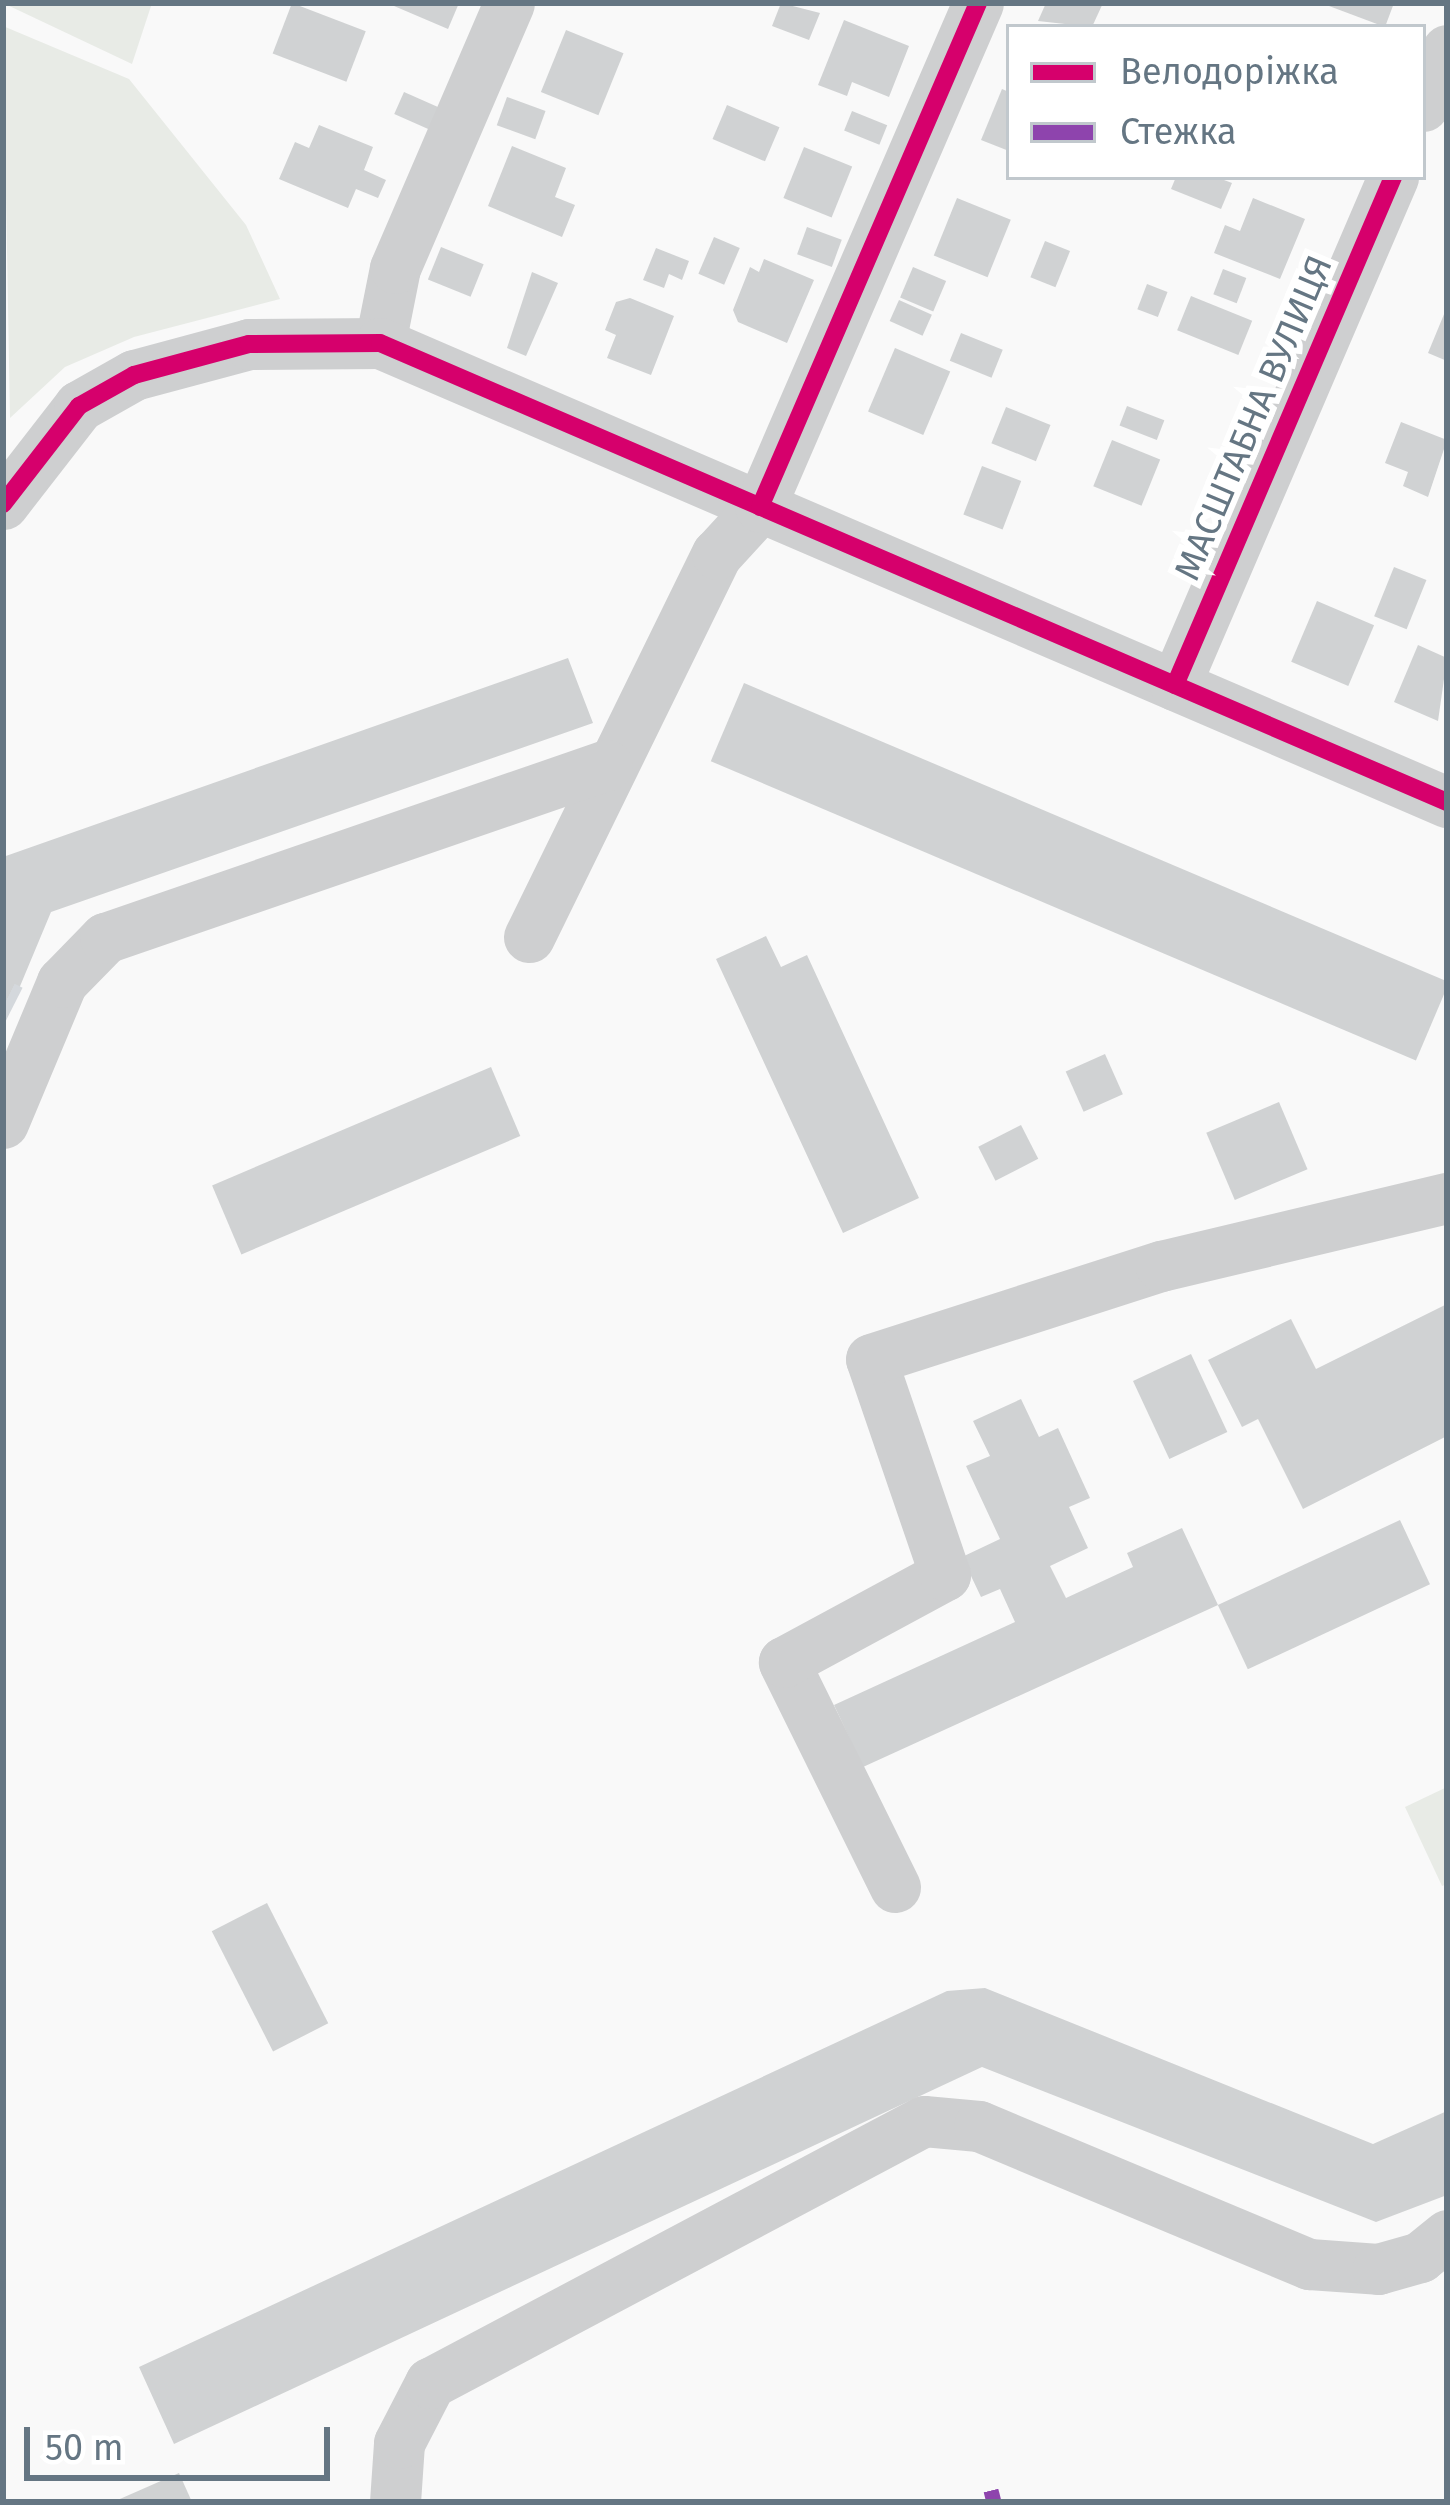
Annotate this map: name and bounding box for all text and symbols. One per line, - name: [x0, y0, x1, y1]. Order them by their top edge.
- legend: [1006, 24, 1426, 180]
- text: Велодоріжка: [1120, 50, 1339, 94]
- text: Стежка: [1120, 110, 1237, 154]
- street label: МАСШТАБНА ВУЛИЦЯ: [1166, 249, 1342, 587]
- scale bar: [30, 2403, 336, 2477]
- text: 50 m: [45, 2426, 124, 2470]

